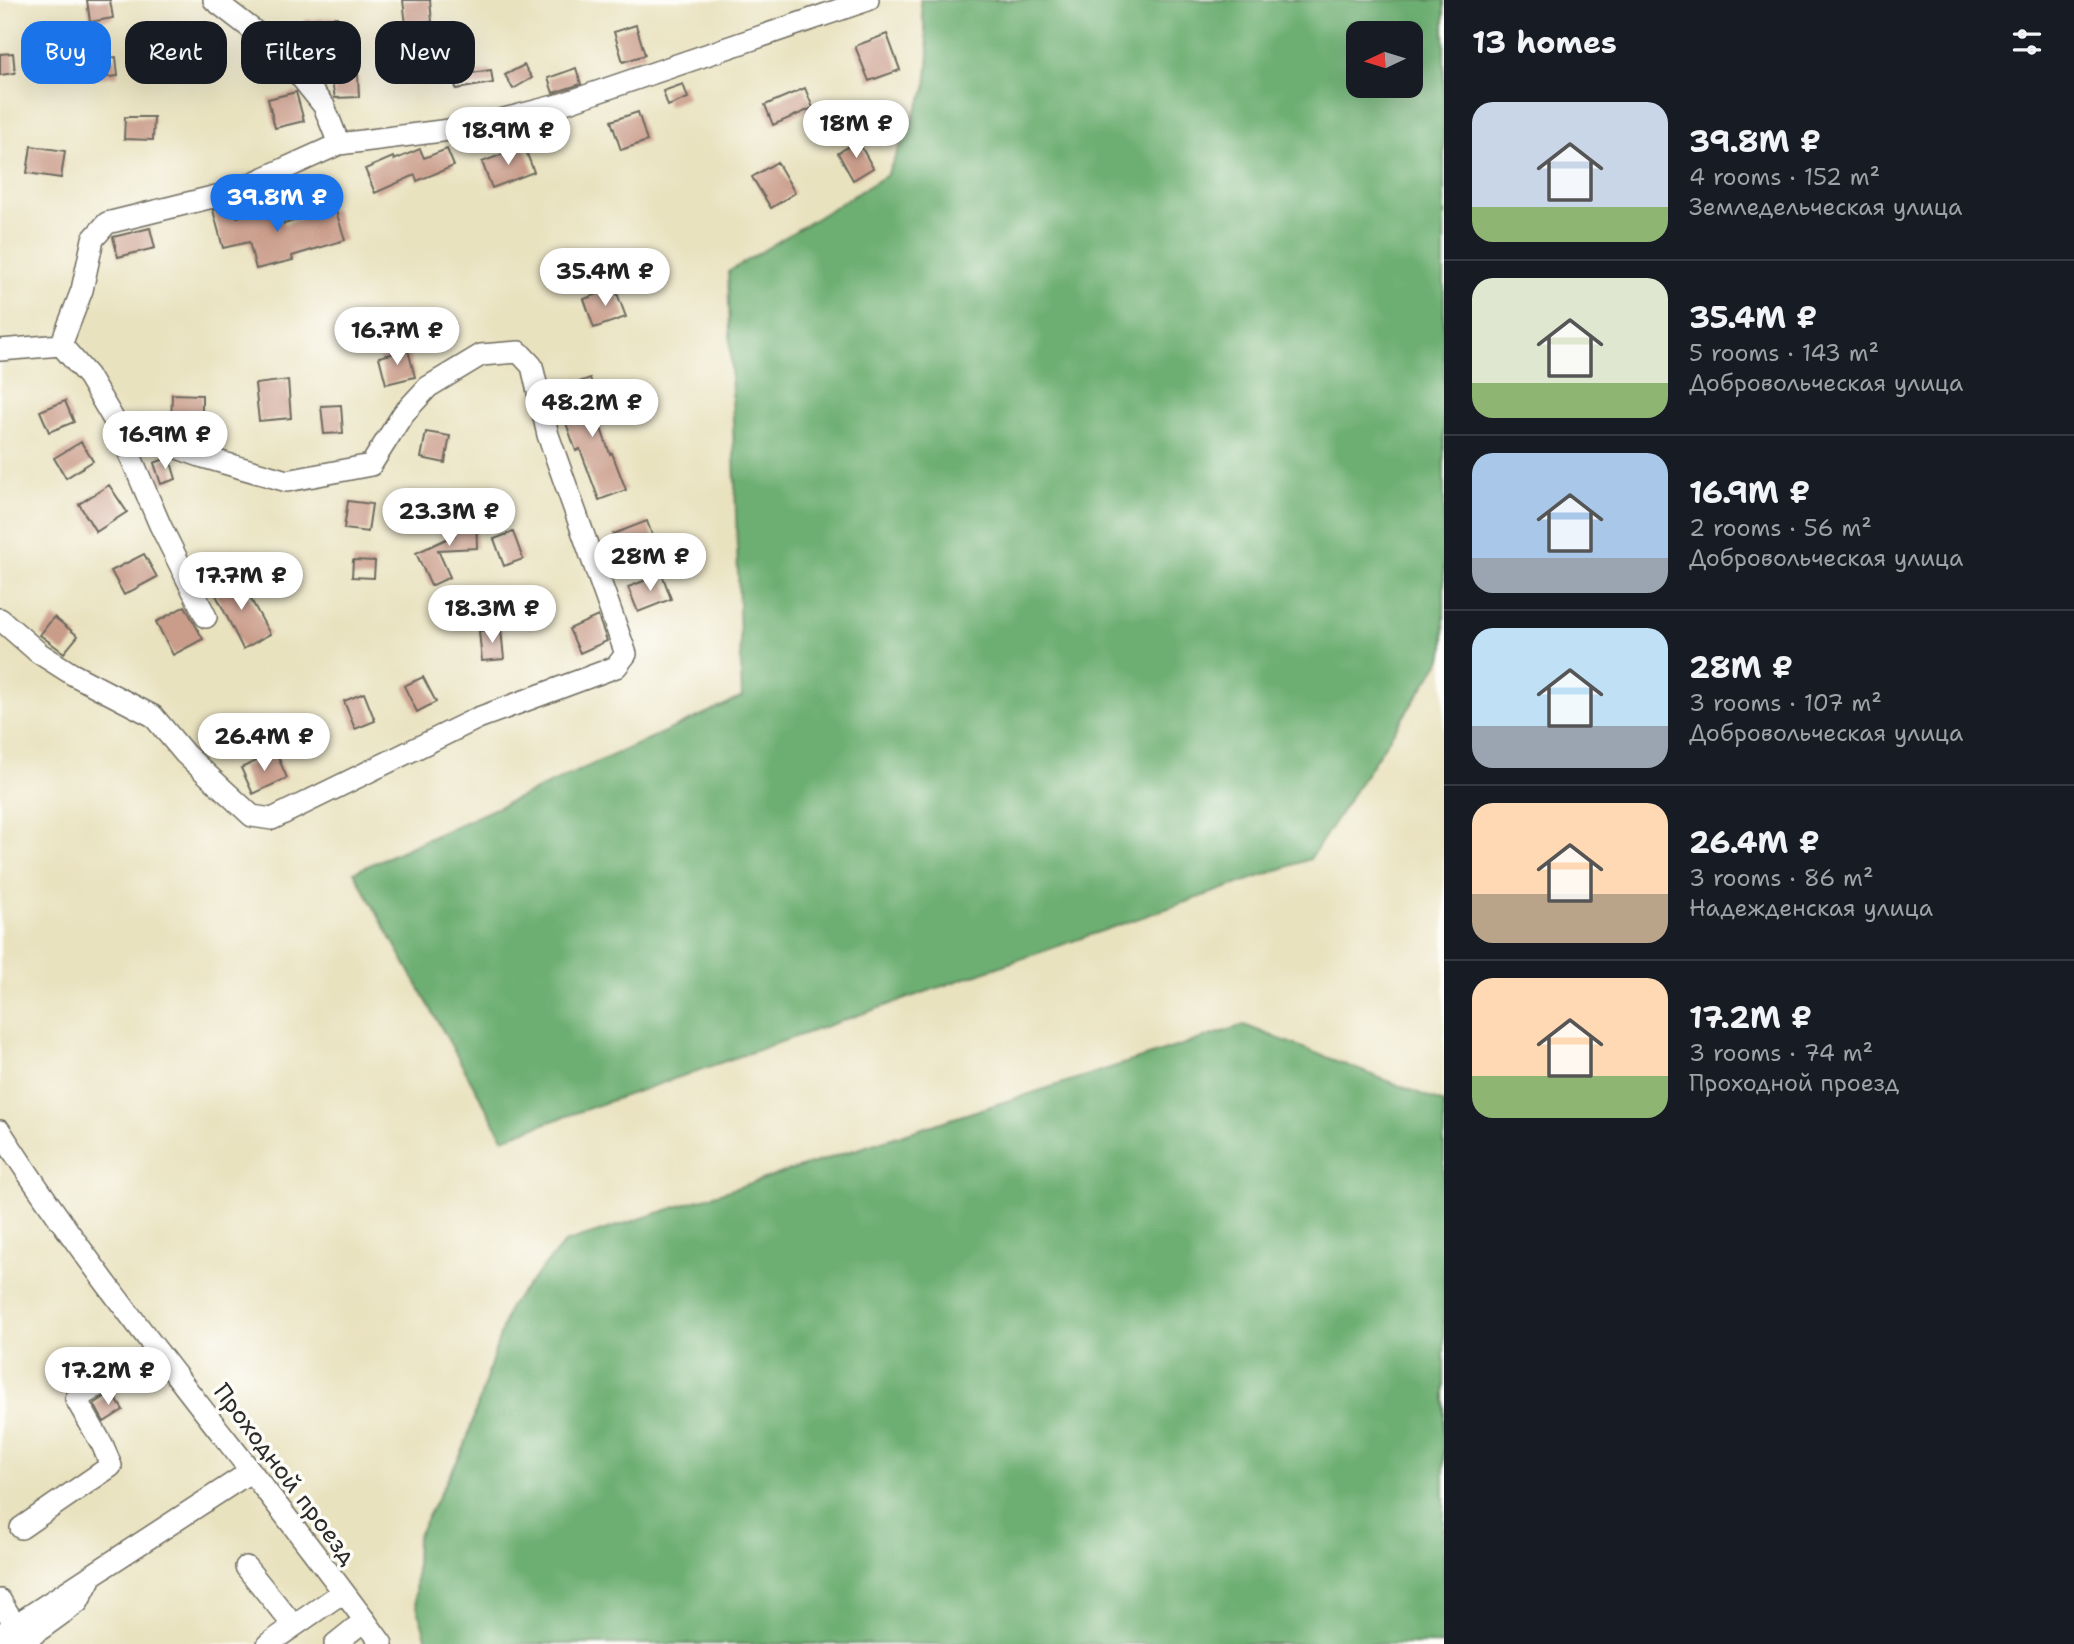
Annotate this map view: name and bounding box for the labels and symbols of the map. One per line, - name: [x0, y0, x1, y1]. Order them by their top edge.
- north arrow: [1346, 21, 1423, 98]
- pin: 18M ₽: [807, 100, 905, 160]
- pin: 18.9M ₽: [443, 108, 573, 167]
- pin: 39.8M ₽: [212, 174, 342, 234]
- pin: 35.4M ₽: [540, 248, 670, 308]
- pin: 16.7M ₽: [332, 308, 462, 367]
- pin: 48.2M ₽: [527, 380, 657, 439]
- pin: 16.9M ₽: [100, 412, 230, 471]
- pin: 23.3M ₽: [384, 489, 514, 548]
- pin: 28M ₽: [601, 534, 699, 593]
- pin: 17.7M ₽: [176, 552, 306, 612]
- pin: 18.3M ₽: [427, 586, 557, 645]
- pin: 26.4M ₽: [199, 714, 329, 773]
- pin: 17.2M ₽: [43, 1348, 173, 1407]
- street label: Проходной проезд: [206, 1377, 364, 1571]

